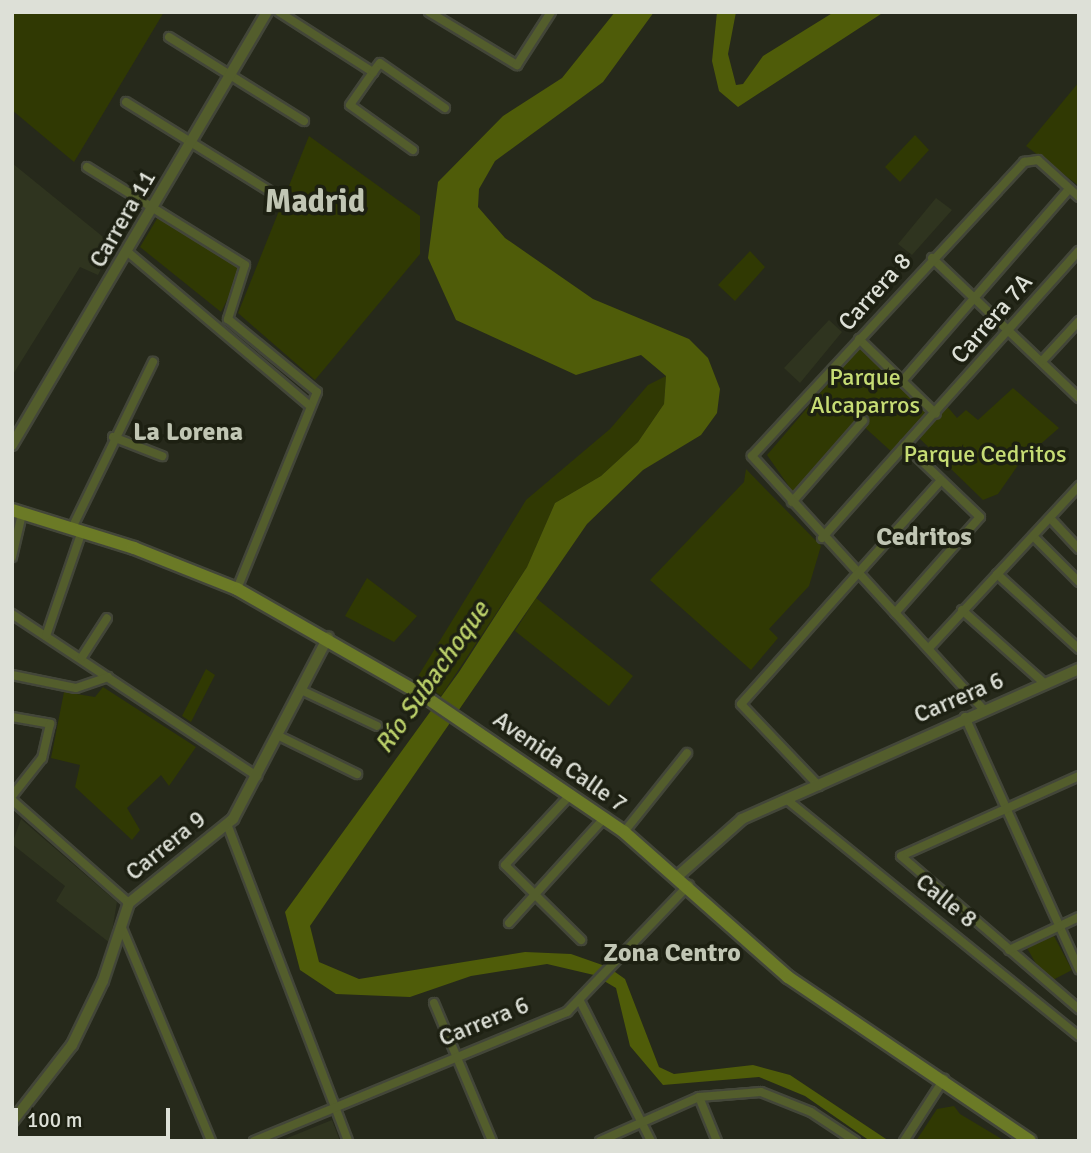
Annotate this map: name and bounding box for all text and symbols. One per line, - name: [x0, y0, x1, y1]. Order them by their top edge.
- street label: Carrera 11: [84, 165, 162, 273]
- district label: Madrid: [265, 183, 365, 221]
- street label: Carrera 8: [833, 247, 917, 337]
- street label: Carrera 7A: [945, 268, 1039, 370]
- park label: Parque Alcaparros: [810, 364, 920, 420]
- district label: La Lorena: [133, 417, 243, 449]
- park label: Parque Cedritos: [904, 441, 1066, 469]
- district label: Cedritos: [876, 522, 972, 554]
- water label: Río Subachoque: [369, 596, 497, 760]
- street label: Carrera 6: [910, 666, 1008, 730]
- street label: Avenida Calle 7: [487, 705, 633, 819]
- street label: Carrera 9: [120, 805, 212, 887]
- street label: Calle 8: [910, 868, 982, 934]
- district label: Zona Centro: [603, 938, 741, 970]
- street label: Carrera 6: [435, 991, 533, 1053]
- scale bar: [18, 1094, 173, 1138]
- text: 100 m: [27, 1107, 82, 1133]

